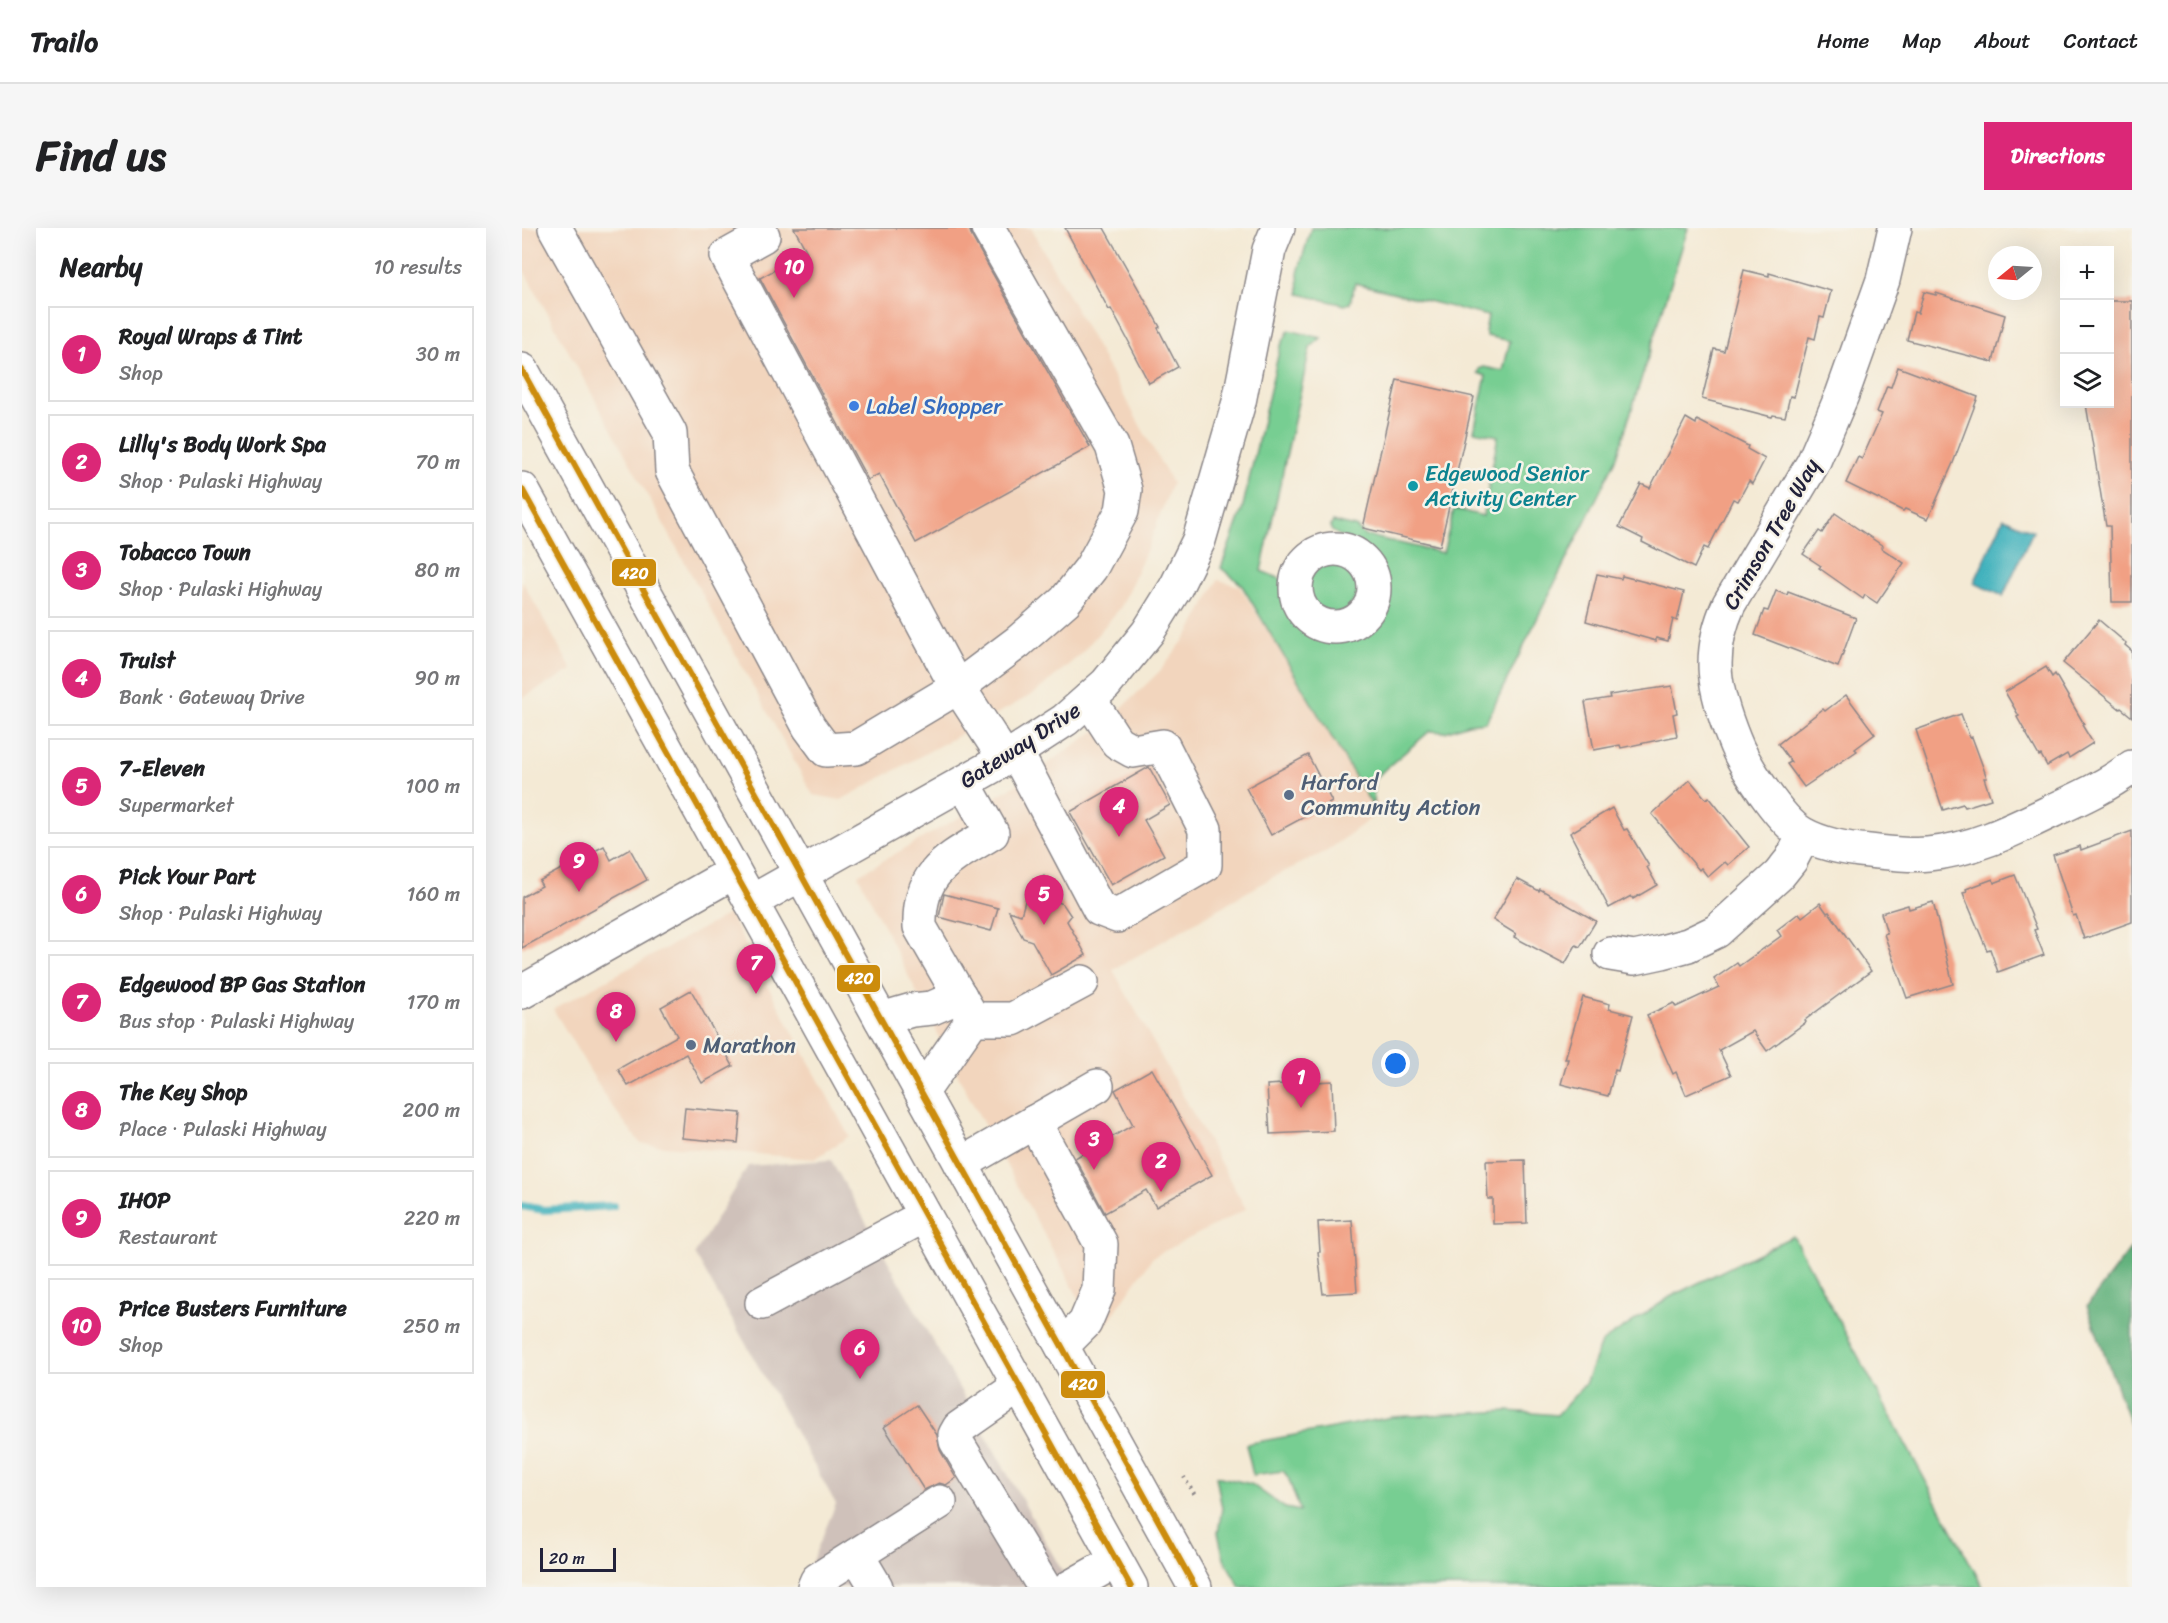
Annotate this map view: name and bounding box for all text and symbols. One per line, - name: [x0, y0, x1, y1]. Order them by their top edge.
- text: Trailo: [30, 17, 98, 66]
- text: Home: [1817, 22, 1869, 60]
- text: Map: [1902, 22, 1941, 60]
- text: About: [1974, 22, 2031, 60]
- text: Contact: [2064, 22, 2138, 60]
- text: Find us: [36, 119, 166, 193]
- button: Directions: [1984, 122, 2132, 190]
- text: Nearby: [60, 244, 142, 290]
- north arrow: [1988, 246, 2042, 300]
- map controls: [2060, 246, 2114, 408]
- button: +: [2060, 246, 2114, 300]
- pin: 10: [774, 248, 814, 298]
- text: 10 results: [374, 250, 462, 285]
- button: −: [2060, 300, 2114, 354]
- text: Royal Wraps & Tint: [119, 317, 302, 356]
- text: 1: [77, 337, 86, 372]
- text: 30 m: [416, 337, 460, 372]
- button: layers: [2060, 354, 2114, 408]
- text: Shop: [119, 356, 163, 391]
- place label: Label Shopper: [866, 387, 1003, 426]
- marker: Label Shopper: [847, 399, 861, 413]
- text: Lilly's Body Work Spa: [119, 425, 326, 464]
- text: 2: [76, 445, 87, 480]
- text: 70 m: [415, 445, 460, 480]
- street label: Crimson Tree Way: [1712, 450, 1831, 617]
- place label: Edgewood Senior Activity Center: [1424, 454, 1590, 518]
- text: Shop · Pulaski Highway: [119, 464, 322, 499]
- marker: Edgewood Senior Activity Center: [1406, 479, 1420, 493]
- text: Tobacco Town: [119, 533, 251, 572]
- text: 3: [76, 553, 87, 588]
- text: 80 m: [415, 553, 460, 588]
- line badge: 420: [611, 558, 657, 587]
- text: 420: [618, 559, 649, 588]
- text: Shop · Pulaski Highway: [119, 572, 322, 607]
- text: Truist: [119, 641, 175, 680]
- text: 4: [75, 661, 88, 696]
- text: 90 m: [415, 661, 460, 696]
- text: Bank · Gateway Drive: [119, 680, 305, 715]
- street label: Gateway Drive: [951, 691, 1089, 799]
- text: 7-Eleven: [119, 749, 205, 788]
- place label: Harford Community Action: [1301, 763, 1481, 827]
- text: 5: [75, 769, 88, 804]
- text: 100 m: [406, 769, 460, 804]
- text: Supermarket: [119, 788, 234, 823]
- pin: 4: [1100, 788, 1138, 837]
- marker: Harford Community Action: [1282, 788, 1296, 802]
- pin: 9: [560, 842, 598, 892]
- text: Pick Your Part: [119, 857, 256, 896]
- pin: 5: [1024, 876, 1064, 925]
- text: 6: [76, 877, 87, 912]
- text: 160 m: [407, 877, 460, 912]
- text: Shop · Pulaski Highway: [119, 896, 322, 931]
- pin: 7: [736, 944, 776, 994]
- line badge: 420: [836, 964, 881, 993]
- text: 420: [843, 964, 874, 993]
- text: Edgewood BP Gas Station: [119, 965, 365, 1004]
- text: 7: [76, 985, 87, 1020]
- text: 170 m: [407, 985, 460, 1020]
- pin: 8: [596, 992, 635, 1042]
- text: Bus stop · Pulaski Highway: [119, 1004, 354, 1039]
- place label: Marathon: [703, 1026, 796, 1065]
- marker: Marathon: [684, 1038, 698, 1052]
- your location: [1381, 1049, 1410, 1078]
- pin: 1: [1282, 1058, 1320, 1108]
- text: The Key Shop: [119, 1073, 247, 1112]
- text: 8: [75, 1093, 88, 1128]
- text: 200 m: [403, 1093, 460, 1128]
- text: Place · Pulaski Highway: [119, 1112, 327, 1147]
- pin: 3: [1074, 1120, 1114, 1170]
- pin: 2: [1142, 1142, 1180, 1192]
- text: IHOP: [119, 1181, 170, 1220]
- text: 9: [75, 1201, 88, 1236]
- text: 220 m: [404, 1201, 460, 1236]
- text: Restaurant: [119, 1220, 218, 1255]
- text: Price Busters Furniture: [119, 1289, 347, 1328]
- text: 10: [71, 1309, 92, 1344]
- text: 250 m: [403, 1309, 460, 1344]
- text: Shop: [119, 1328, 163, 1363]
- pin: 6: [840, 1330, 880, 1379]
- line badge: 420: [1060, 1370, 1106, 1399]
- text: 420: [1067, 1370, 1098, 1399]
- text: 20 m: [549, 1544, 585, 1573]
- scale bar: [540, 1545, 616, 1572]

